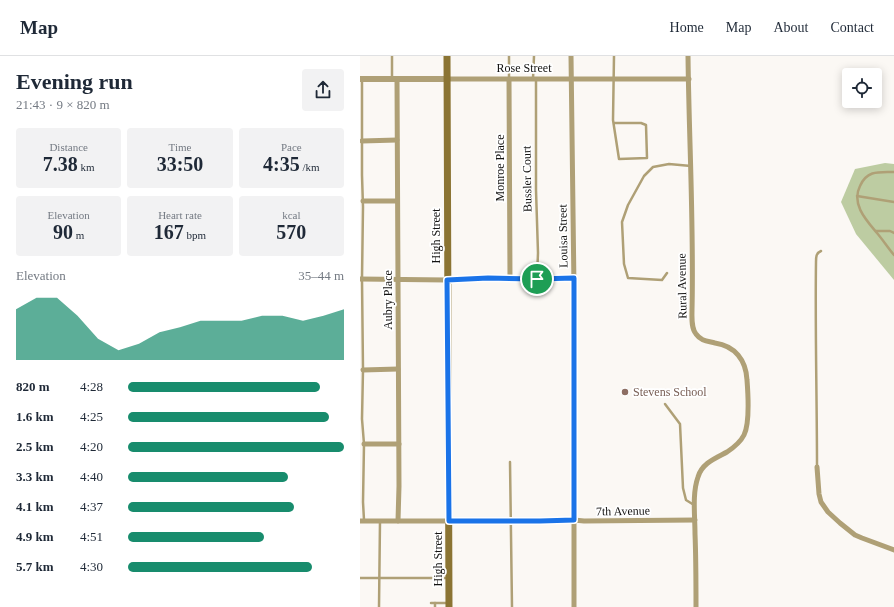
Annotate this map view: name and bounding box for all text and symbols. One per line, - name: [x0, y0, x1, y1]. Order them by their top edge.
- text: Map: [20, 17, 58, 38]
- text: Home: [670, 20, 704, 35]
- text: Map: [726, 20, 751, 35]
- text: About: [773, 20, 808, 35]
- text: Contact: [830, 20, 874, 35]
- street label: Rose Street: [497, 61, 552, 75]
- map controls: [842, 68, 882, 108]
- button: locate: [842, 68, 882, 108]
- text: Evening run: [16, 69, 133, 94]
- button: share: [302, 69, 344, 111]
- text: 21:43 · 9 × 820 m: [16, 97, 110, 112]
- street label: Monroe Place: [493, 135, 507, 201]
- text: Distance: [49, 141, 88, 153]
- text: Time: [169, 141, 191, 153]
- text: Pace: [281, 141, 302, 153]
- street label: Bussler Court: [519, 145, 535, 212]
- text: 7.38: [43, 153, 78, 175]
- text: 33:50: [157, 153, 203, 175]
- text: 4:35: [263, 153, 300, 175]
- text: km: [78, 161, 95, 173]
- text: /km: [300, 161, 320, 173]
- street label: Louisa Street: [555, 203, 571, 268]
- street label: High Street: [429, 208, 443, 264]
- text: Elevation: [48, 209, 90, 221]
- text: Heart rate: [158, 209, 202, 221]
- text: kcal: [282, 209, 300, 221]
- text: 90: [53, 221, 73, 243]
- text: 167: [154, 221, 184, 243]
- text: 570: [276, 221, 306, 243]
- text: m: [73, 229, 84, 241]
- text: bpm: [184, 229, 206, 241]
- street label: Rural Avenue: [674, 253, 690, 319]
- pin: [520, 262, 554, 296]
- text: Elevation: [16, 268, 66, 283]
- text: 35–44 m: [298, 268, 344, 283]
- icon: arrive: [526, 268, 548, 290]
- street label: Aubry Place: [381, 270, 395, 330]
- text: 820 m: [16, 379, 50, 394]
- text: 4:28: [80, 379, 103, 394]
- place label: Stevens School: [633, 385, 707, 399]
- marker: Stevens School: [620, 387, 630, 397]
- text: 1.6 km: [16, 409, 54, 424]
- text: 4:25: [80, 409, 103, 424]
- text: 2.5 km: [16, 439, 54, 454]
- text: 4:20: [80, 439, 103, 454]
- text: 3.3 km: [16, 469, 54, 484]
- text: 4:40: [80, 469, 103, 484]
- text: 4.1 km: [16, 499, 54, 514]
- text: 4:37: [80, 499, 103, 514]
- street label: 7th Avenue: [596, 504, 650, 518]
- text: 4.9 km: [16, 529, 54, 544]
- text: 4:51: [80, 529, 103, 544]
- street label: High Street: [431, 531, 445, 587]
- text: 5.7 km: [16, 559, 54, 574]
- text: 4:30: [80, 559, 103, 574]

